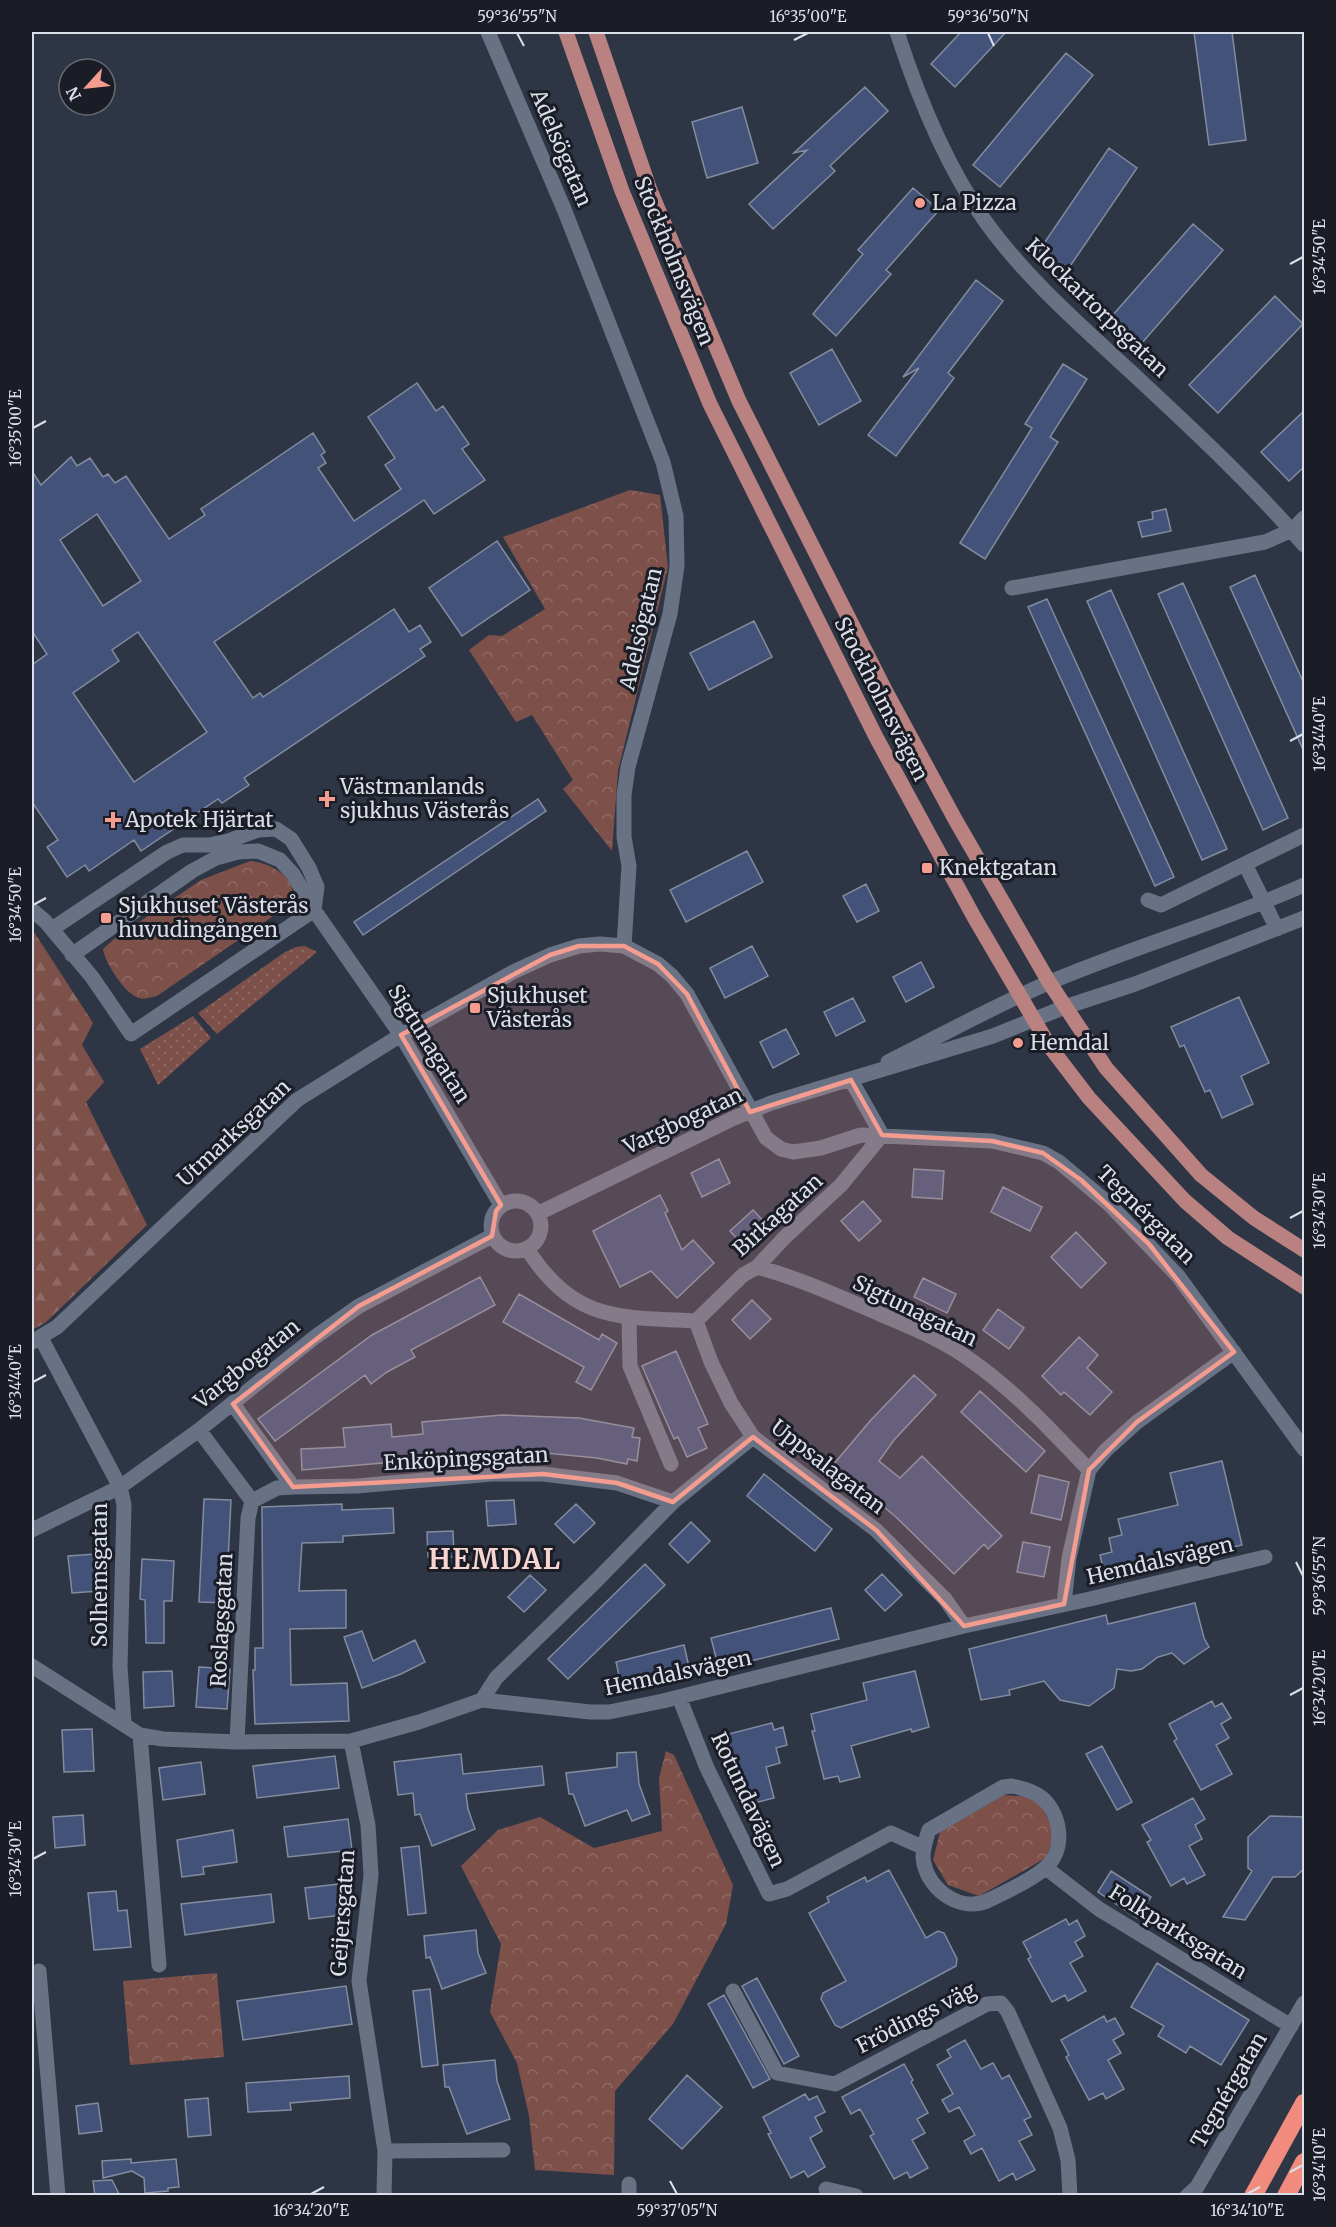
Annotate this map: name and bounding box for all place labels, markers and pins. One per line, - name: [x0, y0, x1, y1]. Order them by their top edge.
- place label: La Pizza: [932, 189, 1017, 216]
- marker: La Pizza: [913, 196, 927, 210]
- place label: Västmanlands sjukhus Västerås: [339, 773, 509, 824]
- marker: Västmanlands sjukhus Västerås: [318, 790, 336, 808]
- place label: Apotek Hjärtat: [124, 806, 273, 833]
- marker: Apotek Hjärtat: [106, 813, 120, 827]
- place label: Knektgatan: [939, 854, 1057, 881]
- marker: Knektgatan: [920, 861, 934, 875]
- place label: Sjukhuset Västerås huvudingången: [118, 892, 309, 943]
- marker: Sjukhuset Västerås huvudingången: [99, 911, 113, 925]
- place label: Sjukhuset Västerås: [486, 982, 588, 1033]
- marker: Sjukhuset Västerås: [468, 1001, 482, 1015]
- place label: Hemdal: [1030, 1029, 1110, 1056]
- marker: Hemdal: [1011, 1036, 1025, 1050]

